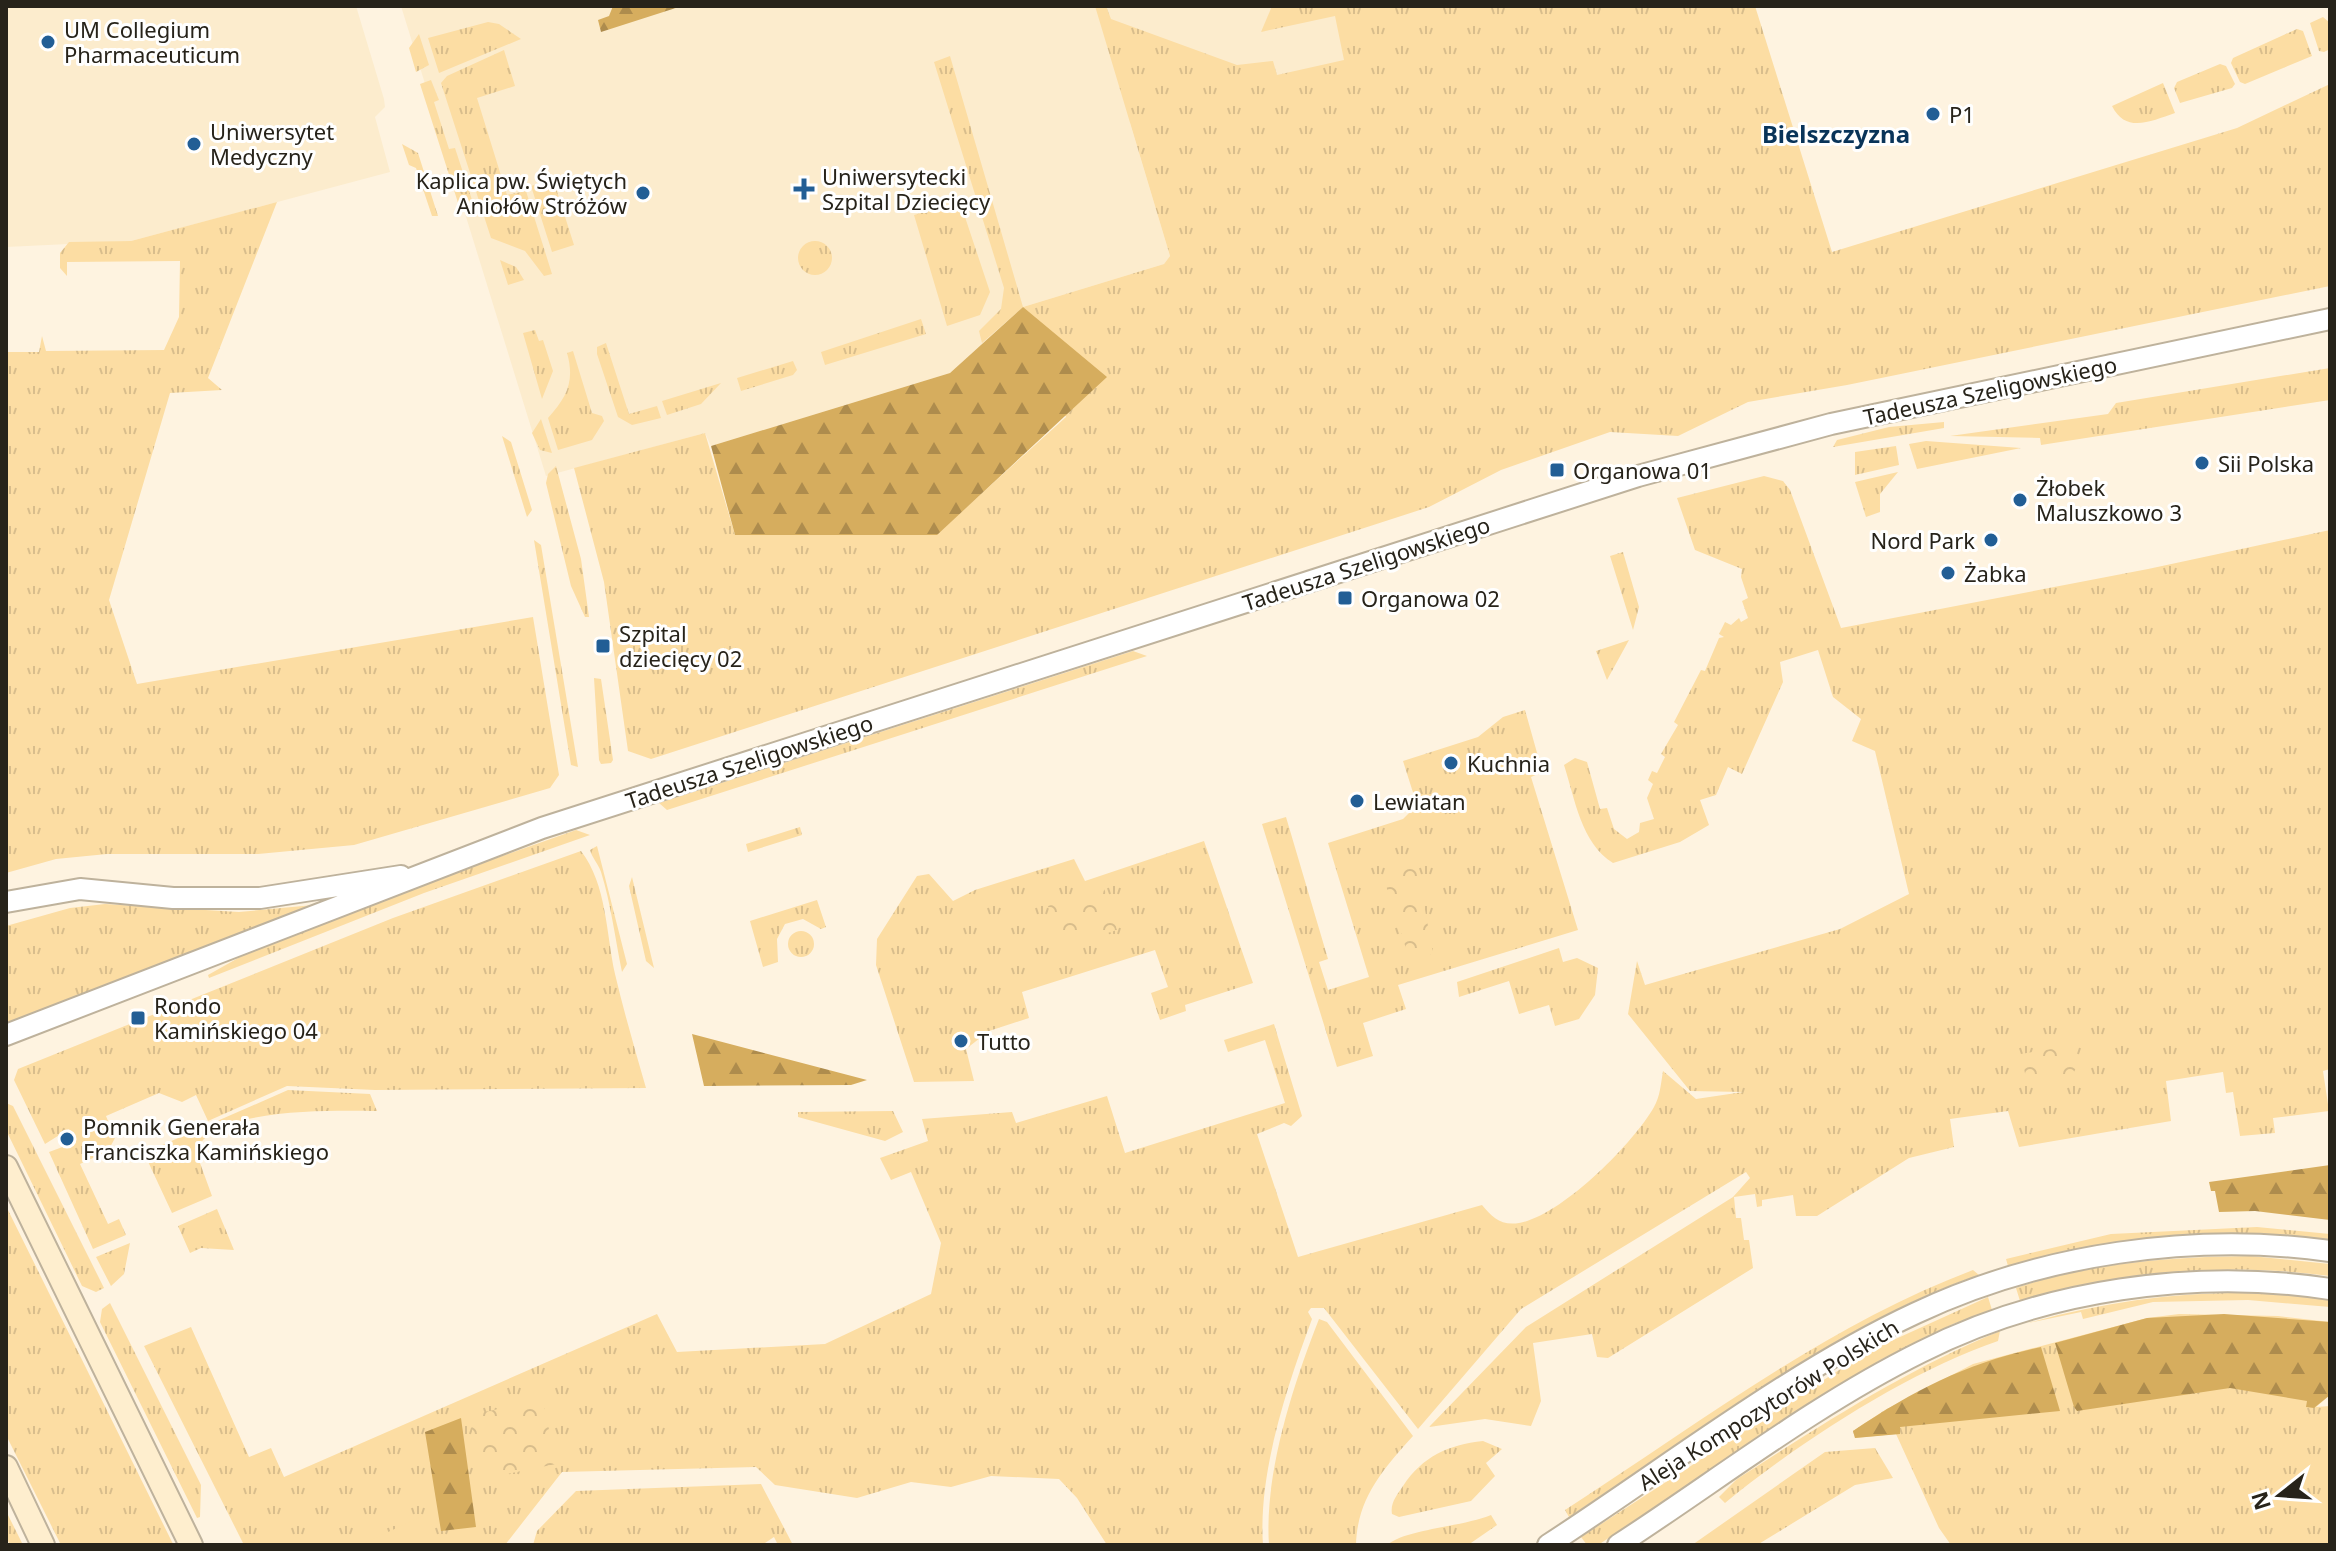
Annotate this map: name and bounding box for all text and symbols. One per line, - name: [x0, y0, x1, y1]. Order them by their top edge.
- place label: UM Collegium Pharmaceuticum: [64, 14, 240, 69]
- marker: UM Collegium Pharmaceuticum: [39, 33, 57, 51]
- place label: P1: [1949, 99, 1975, 129]
- marker: P1: [1924, 105, 1942, 123]
- place label: Uniwersytet Medyczny: [210, 116, 334, 171]
- district label: Bielszczyzna: [1762, 117, 1910, 150]
- marker: Uniwersytet Medyczny: [185, 135, 203, 153]
- place label: Uniwersytecki Szpital Dziecięcy: [822, 161, 991, 216]
- place label: Kaplica pw. Świętych Aniołów Stróżów: [416, 165, 628, 220]
- marker: Uniwersytecki Szpital Dziecięcy: [793, 178, 815, 200]
- marker: Kaplica pw. Świętych Aniołów Stróżów: [634, 184, 652, 202]
- street label: Tadeusza Szeligowskiego: [1861, 348, 2119, 432]
- place label: Sii Polska: [2218, 448, 2314, 478]
- marker: Sii Polska: [2193, 454, 2211, 472]
- place label: Organowa 01: [1573, 455, 1712, 485]
- marker: Organowa 01: [1548, 461, 1566, 479]
- place label: Żłobek Maluszkowo 3: [2036, 472, 2182, 527]
- marker: Żłobek Maluszkowo 3: [2011, 491, 2029, 509]
- street label: Tadeusza Szeligowskiego: [1239, 509, 1493, 617]
- place label: Nord Park: [1871, 525, 1975, 555]
- marker: Nord Park: [1982, 531, 2000, 549]
- place label: Żabka: [1964, 558, 2027, 588]
- marker: Żabka: [1939, 564, 1957, 582]
- place label: Organowa 02: [1361, 583, 1500, 613]
- marker: Organowa 02: [1336, 589, 1354, 607]
- place label: Szpital dziecięcy 02: [619, 618, 742, 673]
- marker: Szpital dziecięcy 02: [594, 637, 612, 655]
- street label: Tadeusza Szeligowskiego: [622, 707, 876, 815]
- place label: Kuchnia: [1467, 748, 1550, 778]
- marker: Kuchnia: [1442, 754, 1460, 772]
- place label: Lewiatan: [1373, 786, 1466, 816]
- marker: Lewiatan: [1348, 792, 1366, 810]
- place label: Rondo Kamińskiego 04: [154, 990, 318, 1045]
- marker: Rondo Kamińskiego 04: [129, 1009, 147, 1027]
- place label: Tutto: [977, 1026, 1031, 1056]
- marker: Tutto: [952, 1032, 970, 1050]
- place label: Pomnik Generała Franciszka Kamińskiego: [83, 1111, 329, 1166]
- marker: Pomnik Generała Franciszka Kamińskiego: [58, 1130, 76, 1148]
- street label: Aleja Kompozytorów Polskich: [1632, 1311, 1904, 1497]
- north arrow: [2240, 1455, 2320, 1535]
- text: N: [2243, 1488, 2277, 1514]

